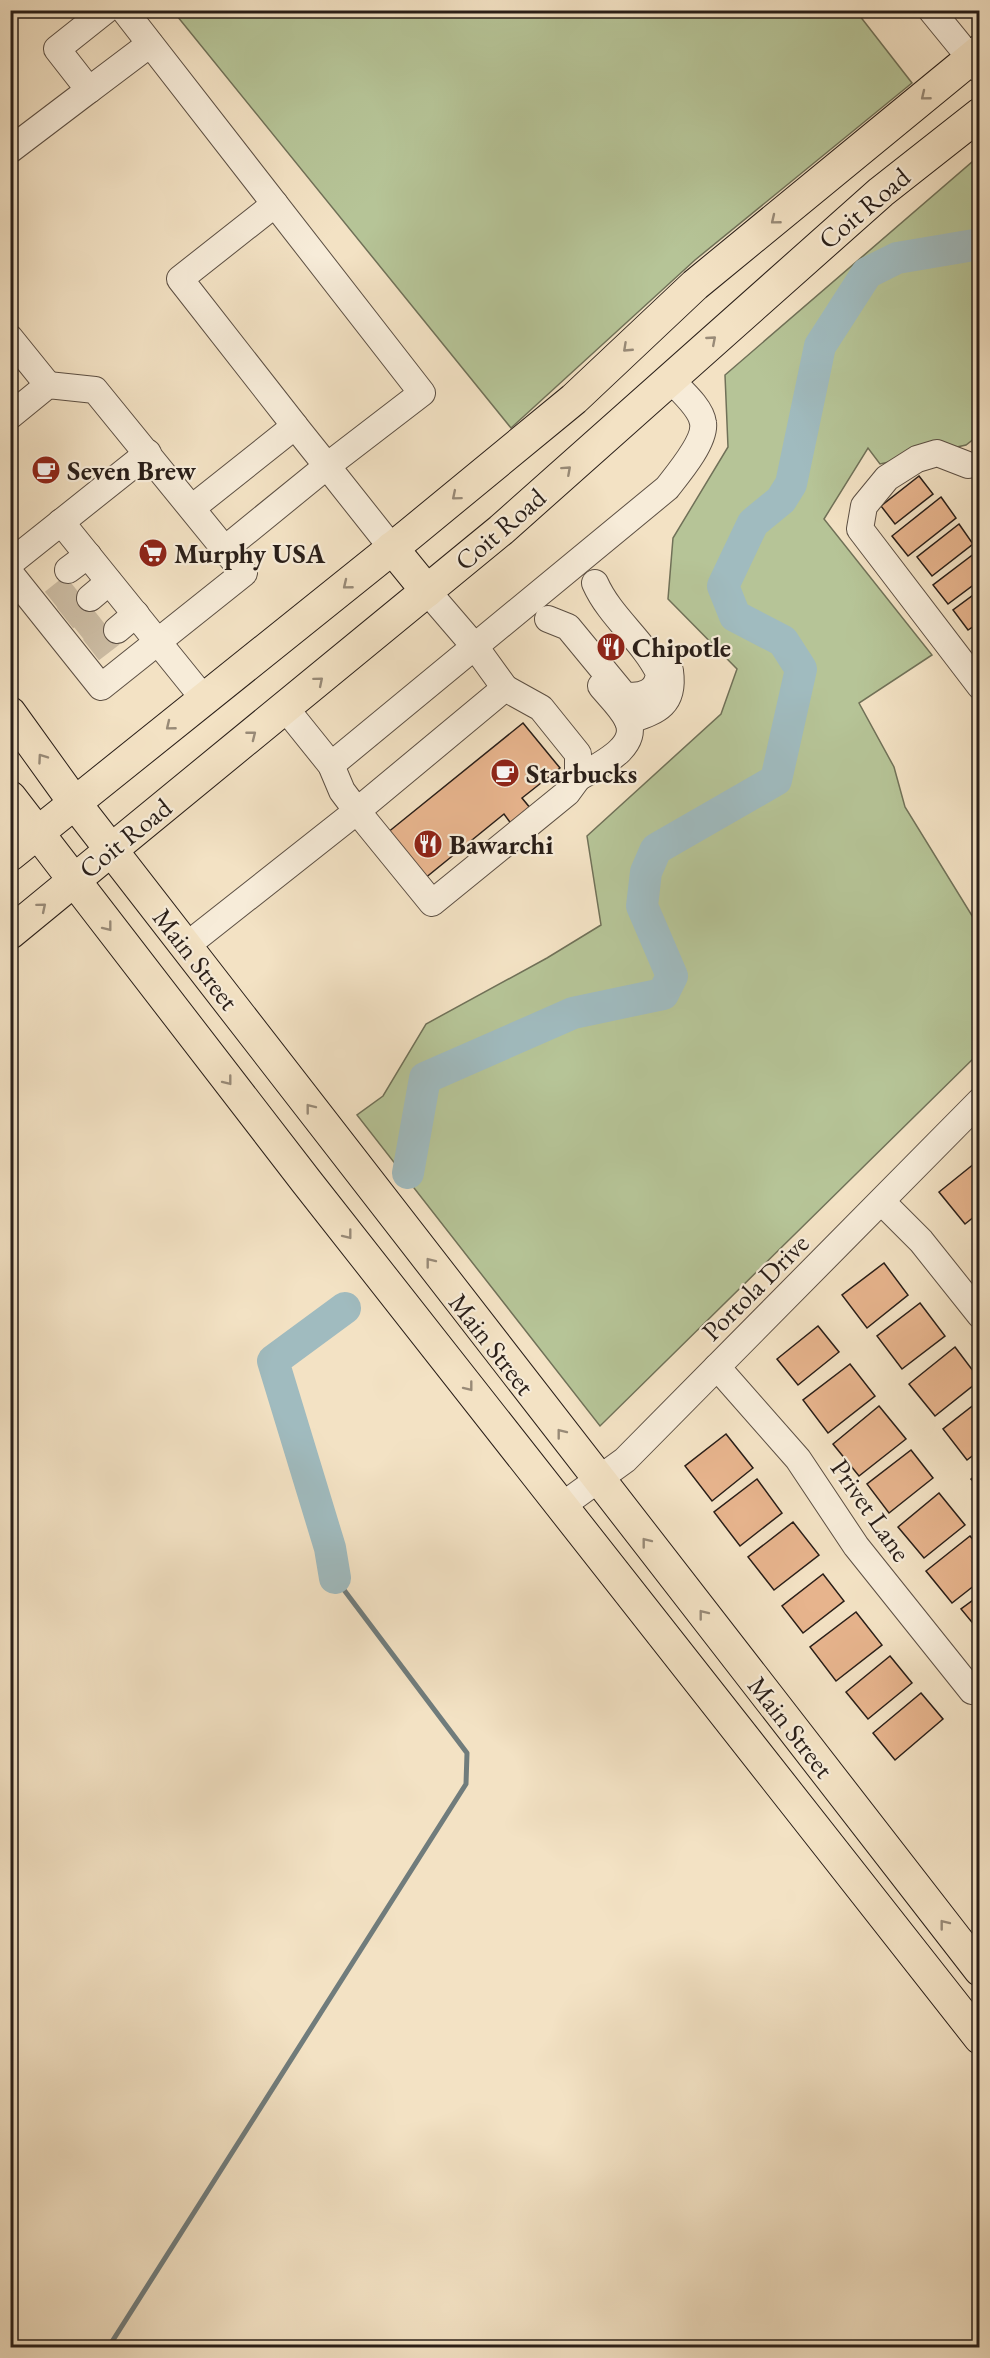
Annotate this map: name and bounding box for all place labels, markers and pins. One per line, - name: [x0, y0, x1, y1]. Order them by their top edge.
- place label: Seven Brew: [67, 453, 197, 488]
- cafe icon: Seven Brew: [30, 454, 62, 486]
- place label: Murphy USA: [174, 536, 326, 571]
- supermarket icon: Murphy USA: [137, 537, 169, 569]
- place label: Chipotle: [632, 630, 731, 665]
- restaurant icon: Chipotle: [595, 631, 627, 663]
- place label: Starbucks: [526, 756, 637, 791]
- cafe icon: Starbucks: [489, 757, 521, 789]
- place label: Bawarchi: [449, 827, 553, 862]
- restaurant icon: Bawarchi: [412, 828, 444, 860]

